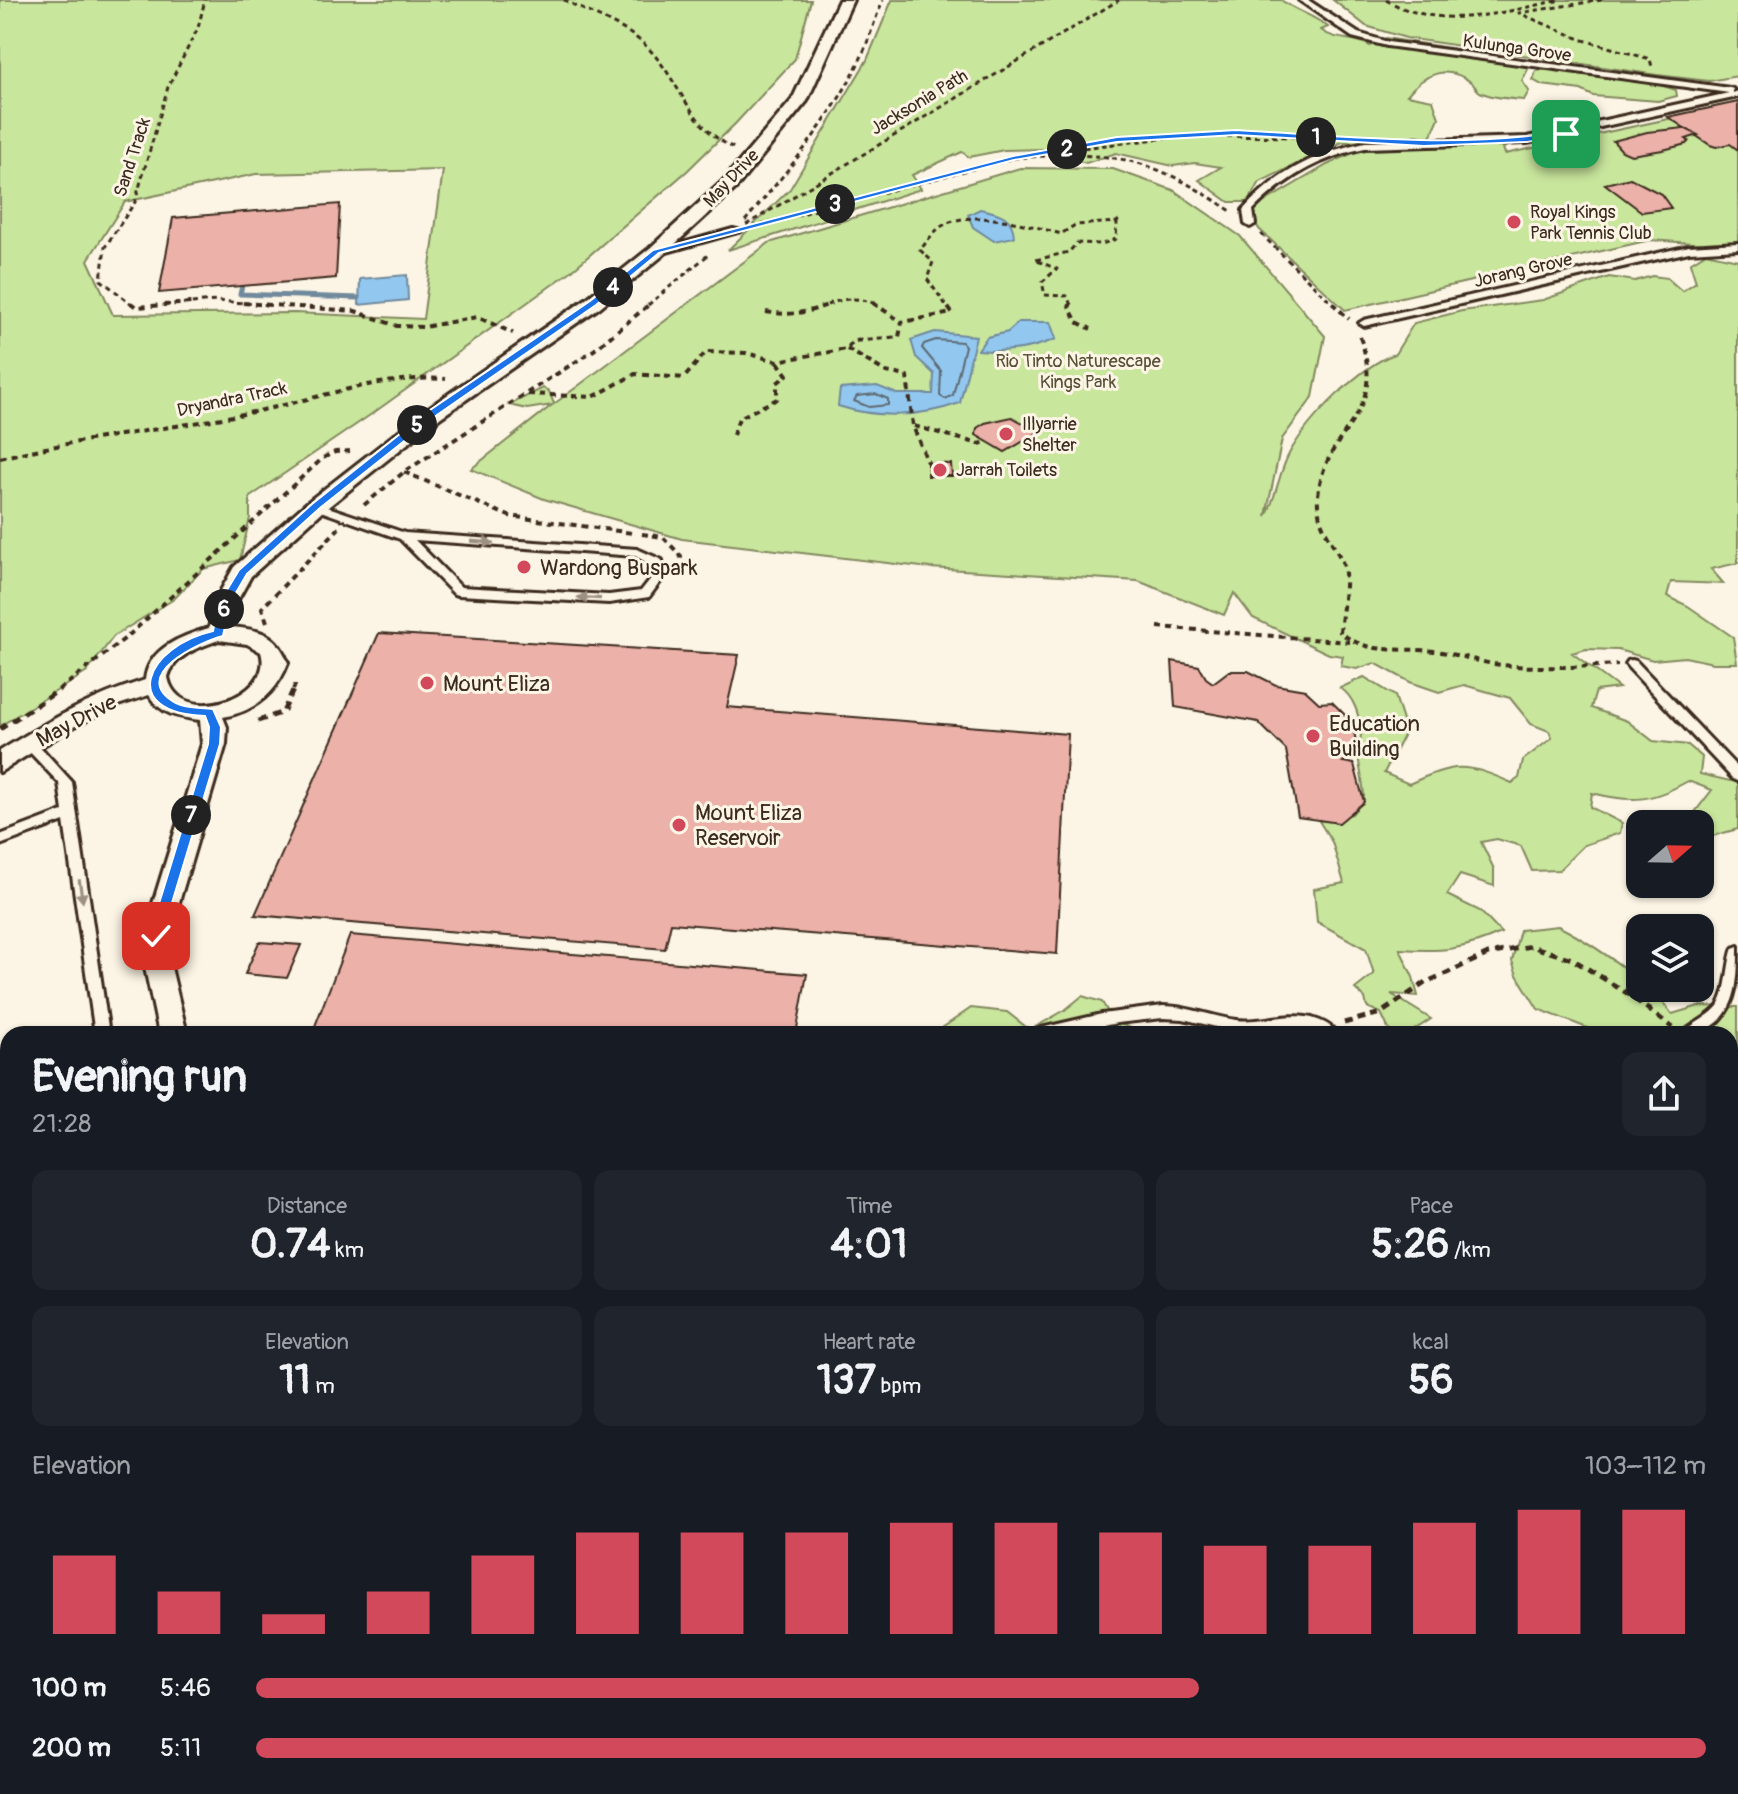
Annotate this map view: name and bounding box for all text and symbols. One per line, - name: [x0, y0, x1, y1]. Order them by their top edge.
- street label: Kulunga Grove: [1461, 29, 1573, 68]
- street label: Jacksonia Path: [866, 64, 972, 141]
- pin: [1532, 100, 1600, 168]
- icon: arrive: [1544, 112, 1588, 156]
- street label: Sand Track: [109, 114, 156, 200]
- pin: 1: [1296, 117, 1336, 157]
- text: 1: [1312, 123, 1320, 151]
- pin: 2: [1047, 129, 1087, 169]
- text: 2: [1061, 135, 1073, 163]
- street label: May Drive: [699, 144, 764, 212]
- pin: 3: [815, 184, 855, 224]
- text: 3: [829, 190, 841, 218]
- place label: Royal Kings Park Tennis Club: [1530, 201, 1652, 245]
- marker: Royal Kings Park Tennis Club: [1505, 213, 1523, 231]
- street label: Jorang Grove: [1472, 248, 1575, 293]
- pin: 4: [593, 267, 633, 307]
- text: 4: [607, 273, 619, 301]
- park label: Rio Tinto Naturescape Kings Park: [995, 350, 1161, 394]
- street label: Dryandra Track: [175, 377, 290, 422]
- pin: 5: [397, 405, 437, 445]
- text: 5: [411, 411, 423, 439]
- place label: Illyarrie Shelter: [1022, 413, 1077, 457]
- marker: Illyarrie Shelter: [997, 425, 1015, 443]
- place label: Jarrah Toilets: [956, 459, 1057, 482]
- marker: Jarrah Toilets: [931, 461, 949, 479]
- one-way arrow: [470, 536, 495, 549]
- place label: Wardong Buspark: [540, 554, 698, 582]
- marker: Wardong Buspark: [515, 558, 533, 576]
- pin: 6: [204, 589, 244, 629]
- one-way arrow: [576, 591, 601, 604]
- text: 6: [218, 595, 230, 623]
- place label: Mount Eliza: [443, 670, 550, 698]
- marker: Mount Eliza: [418, 674, 436, 692]
- street label: May Drive: [31, 688, 122, 754]
- place label: Education Building: [1329, 710, 1420, 763]
- marker: Education Building: [1304, 727, 1322, 745]
- pin: 7: [171, 795, 211, 835]
- place label: Mount Eliza Reservoir: [695, 799, 802, 852]
- text: 7: [185, 801, 197, 829]
- north arrow: [1626, 810, 1714, 898]
- map controls: [1626, 810, 1714, 1002]
- marker: Mount Eliza Reservoir: [670, 816, 688, 834]
- one-way arrow: [75, 879, 88, 904]
- pin: [122, 902, 190, 970]
- icon: check: [134, 914, 178, 958]
- button: layers: [1626, 914, 1714, 1002]
- text: Evening run: [32, 1050, 247, 1105]
- button: share: [1622, 1052, 1706, 1136]
- text: 21:28: [32, 1108, 91, 1140]
- text: Distance: [267, 1192, 347, 1220]
- text: Time: [846, 1192, 892, 1220]
- text: Pace: [1409, 1192, 1453, 1220]
- text: 0.74: [250, 1220, 330, 1269]
- text: 4:01: [831, 1220, 907, 1269]
- text: 5:26: [1371, 1220, 1449, 1269]
- text: km: [330, 1236, 364, 1264]
- text: /km: [1449, 1236, 1491, 1264]
- text: Elevation: [265, 1328, 349, 1356]
- text: Heart rate: [823, 1328, 915, 1356]
- text: kcal: [1413, 1328, 1449, 1356]
- text: 11: [279, 1356, 310, 1405]
- text: 137: [817, 1356, 876, 1405]
- text: 56: [1409, 1356, 1453, 1405]
- text: m: [310, 1372, 335, 1400]
- text: bpm: [876, 1372, 921, 1400]
- text: Elevation: [32, 1450, 131, 1482]
- text: 103–112 m: [1585, 1450, 1706, 1482]
- text: 100 m: [32, 1672, 106, 1704]
- text: 5:46: [160, 1672, 211, 1704]
- text: 200 m: [32, 1732, 111, 1764]
- text: 5:11: [160, 1732, 201, 1764]

